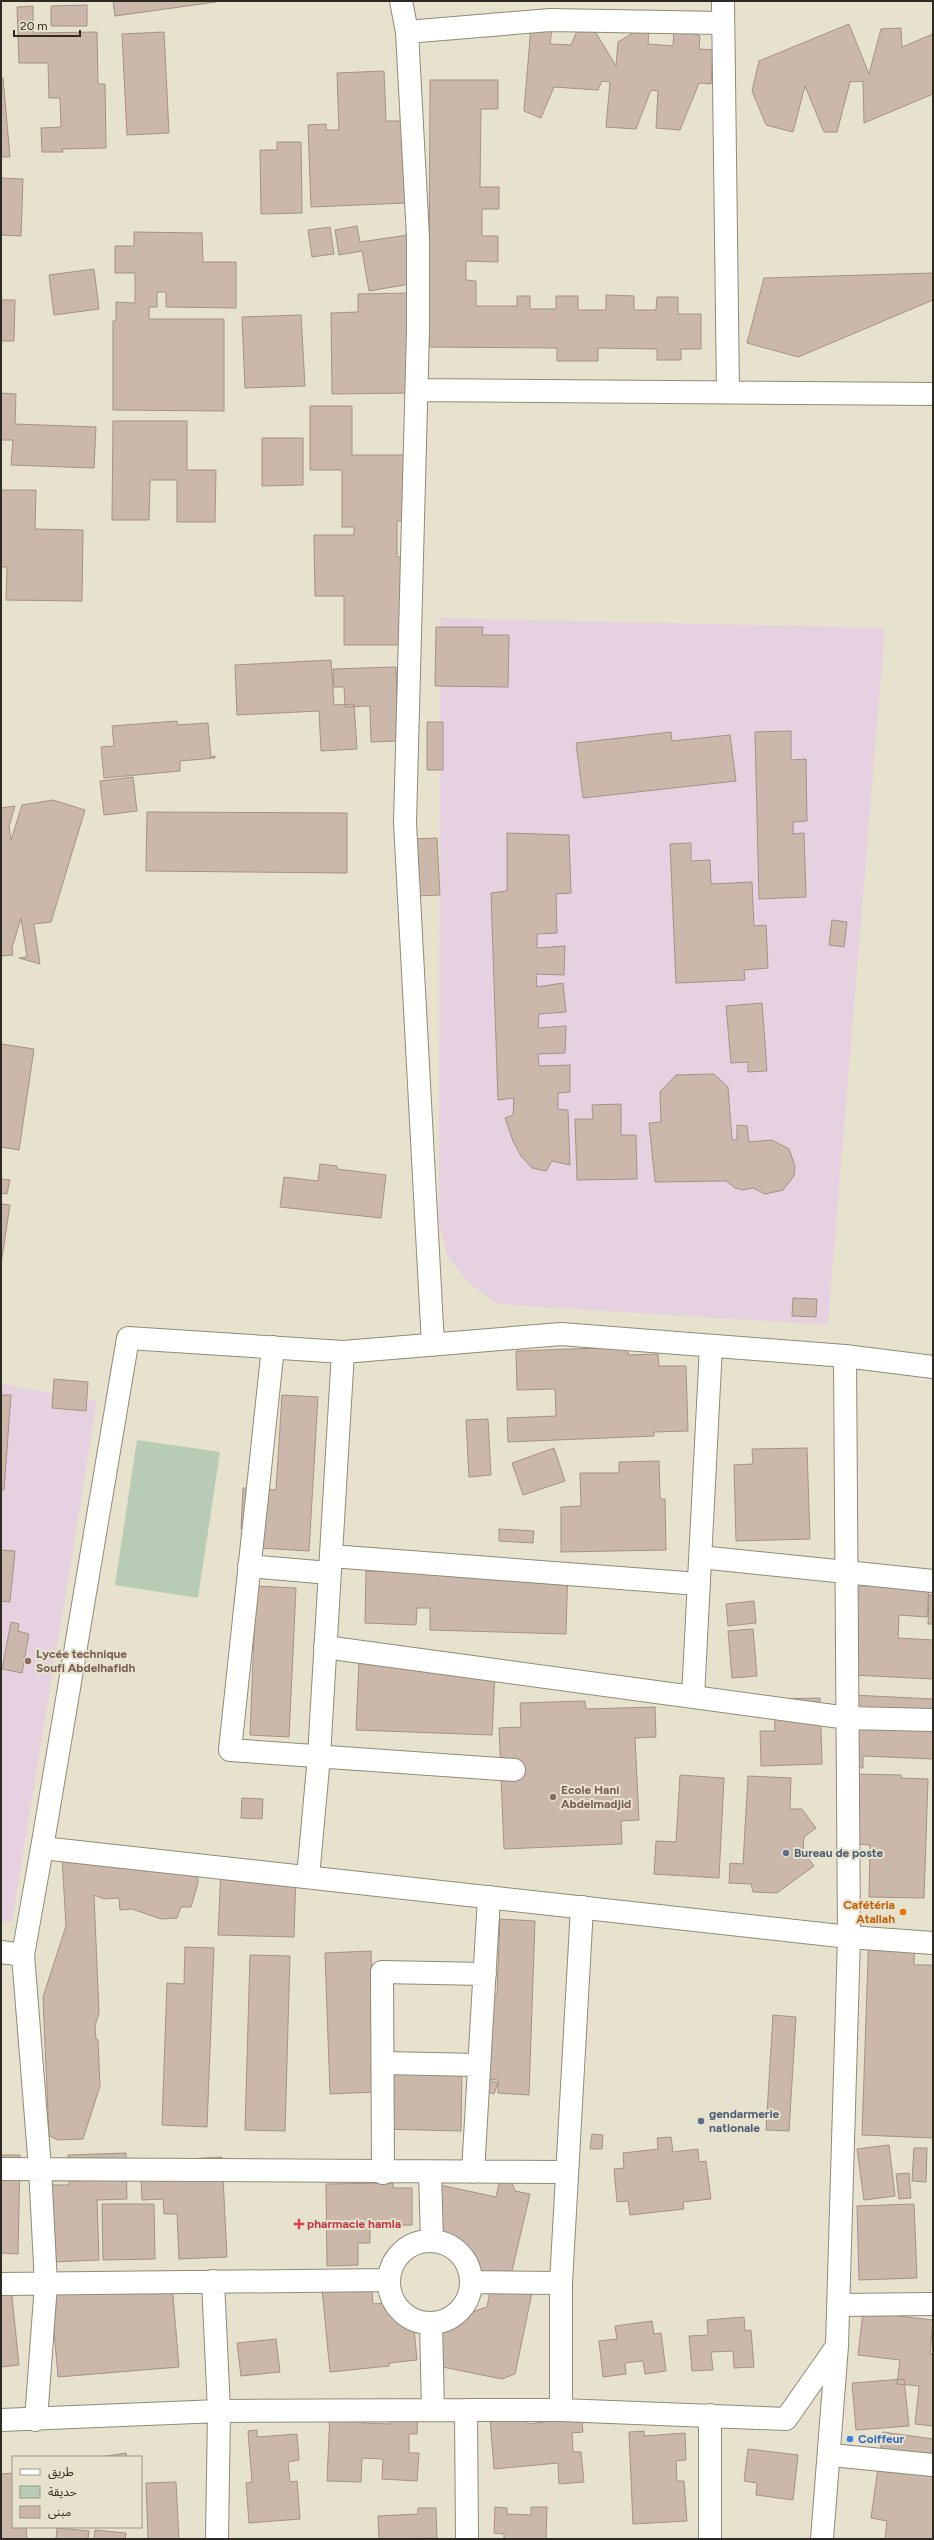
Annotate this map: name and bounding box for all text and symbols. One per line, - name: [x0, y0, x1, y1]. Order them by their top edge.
- scale bar: [14, 12, 80, 38]
- text: 20 m: [20, 19, 48, 33]
- place label: Lycée technique Soufi Abdelhafidh: [36, 1647, 135, 1675]
- marker: Lycée technique Soufi Abdelhafidh: [23, 1656, 33, 1666]
- place label: Ecole Hani Abdelmadjid: [561, 1783, 631, 1811]
- marker: Ecole Hani Abdelmadjid: [548, 1792, 558, 1802]
- place label: Bureau de poste: [794, 1846, 884, 1860]
- marker: Bureau de poste: [781, 1848, 791, 1858]
- place label: Cafétéria Atallah: [843, 1898, 895, 1926]
- marker: Cafétéria Atallah: [898, 1907, 908, 1917]
- place label: gendarmerie nationale: [709, 2107, 780, 2135]
- marker: gendarmerie nationale: [696, 2116, 706, 2126]
- place label: pharmacie hamla: [307, 2217, 401, 2231]
- marker: pharmacie hamla: [294, 2219, 304, 2229]
- place label: Coiffeur: [858, 2432, 905, 2446]
- marker: Coiffeur: [845, 2434, 855, 2444]
- legend: [12, 2456, 142, 2528]
- text: طريق: [48, 2465, 74, 2480]
- text: حديقة: [48, 2485, 77, 2499]
- text: مبنى: [48, 2505, 71, 2519]

